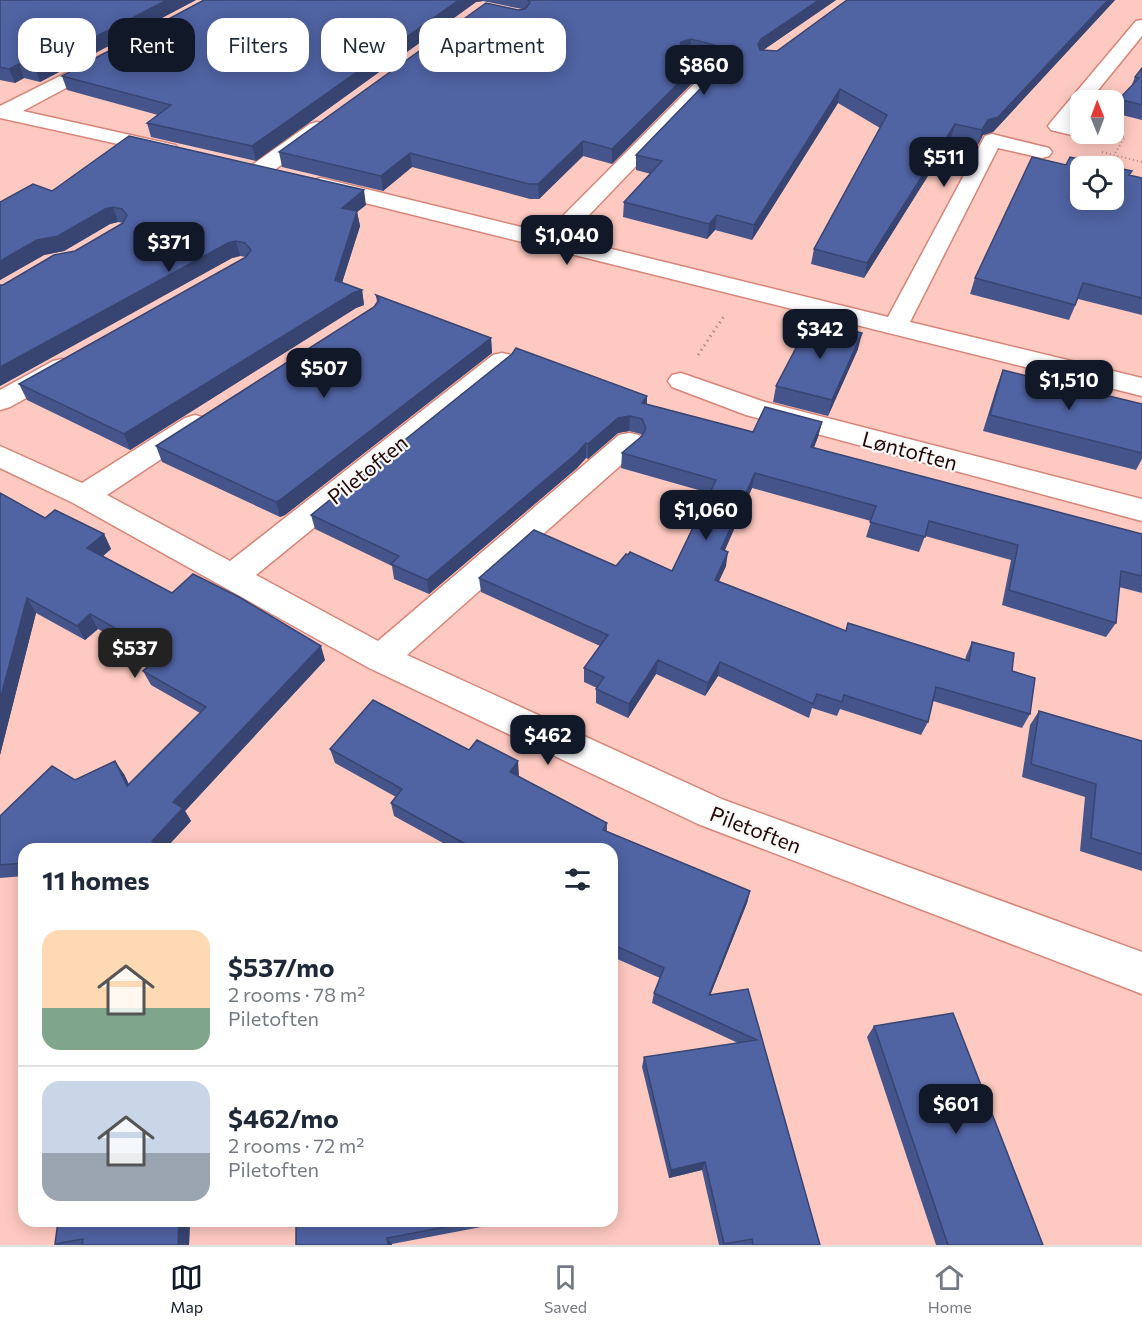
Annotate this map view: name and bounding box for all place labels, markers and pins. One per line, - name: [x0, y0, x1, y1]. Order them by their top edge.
- pin: $860: [668, 45, 740, 96]
- pin: $511: [908, 137, 980, 188]
- pin: $1,040: [518, 215, 616, 266]
- pin: $371: [133, 222, 205, 273]
- pin: $342: [784, 309, 856, 360]
- pin: $507: [288, 348, 360, 399]
- pin: $1,510: [1020, 360, 1118, 411]
- pin: $1,060: [657, 490, 755, 541]
- pin: $537: [99, 628, 171, 679]
- pin: $462: [512, 715, 584, 766]
- pin: $601: [920, 1084, 992, 1135]

